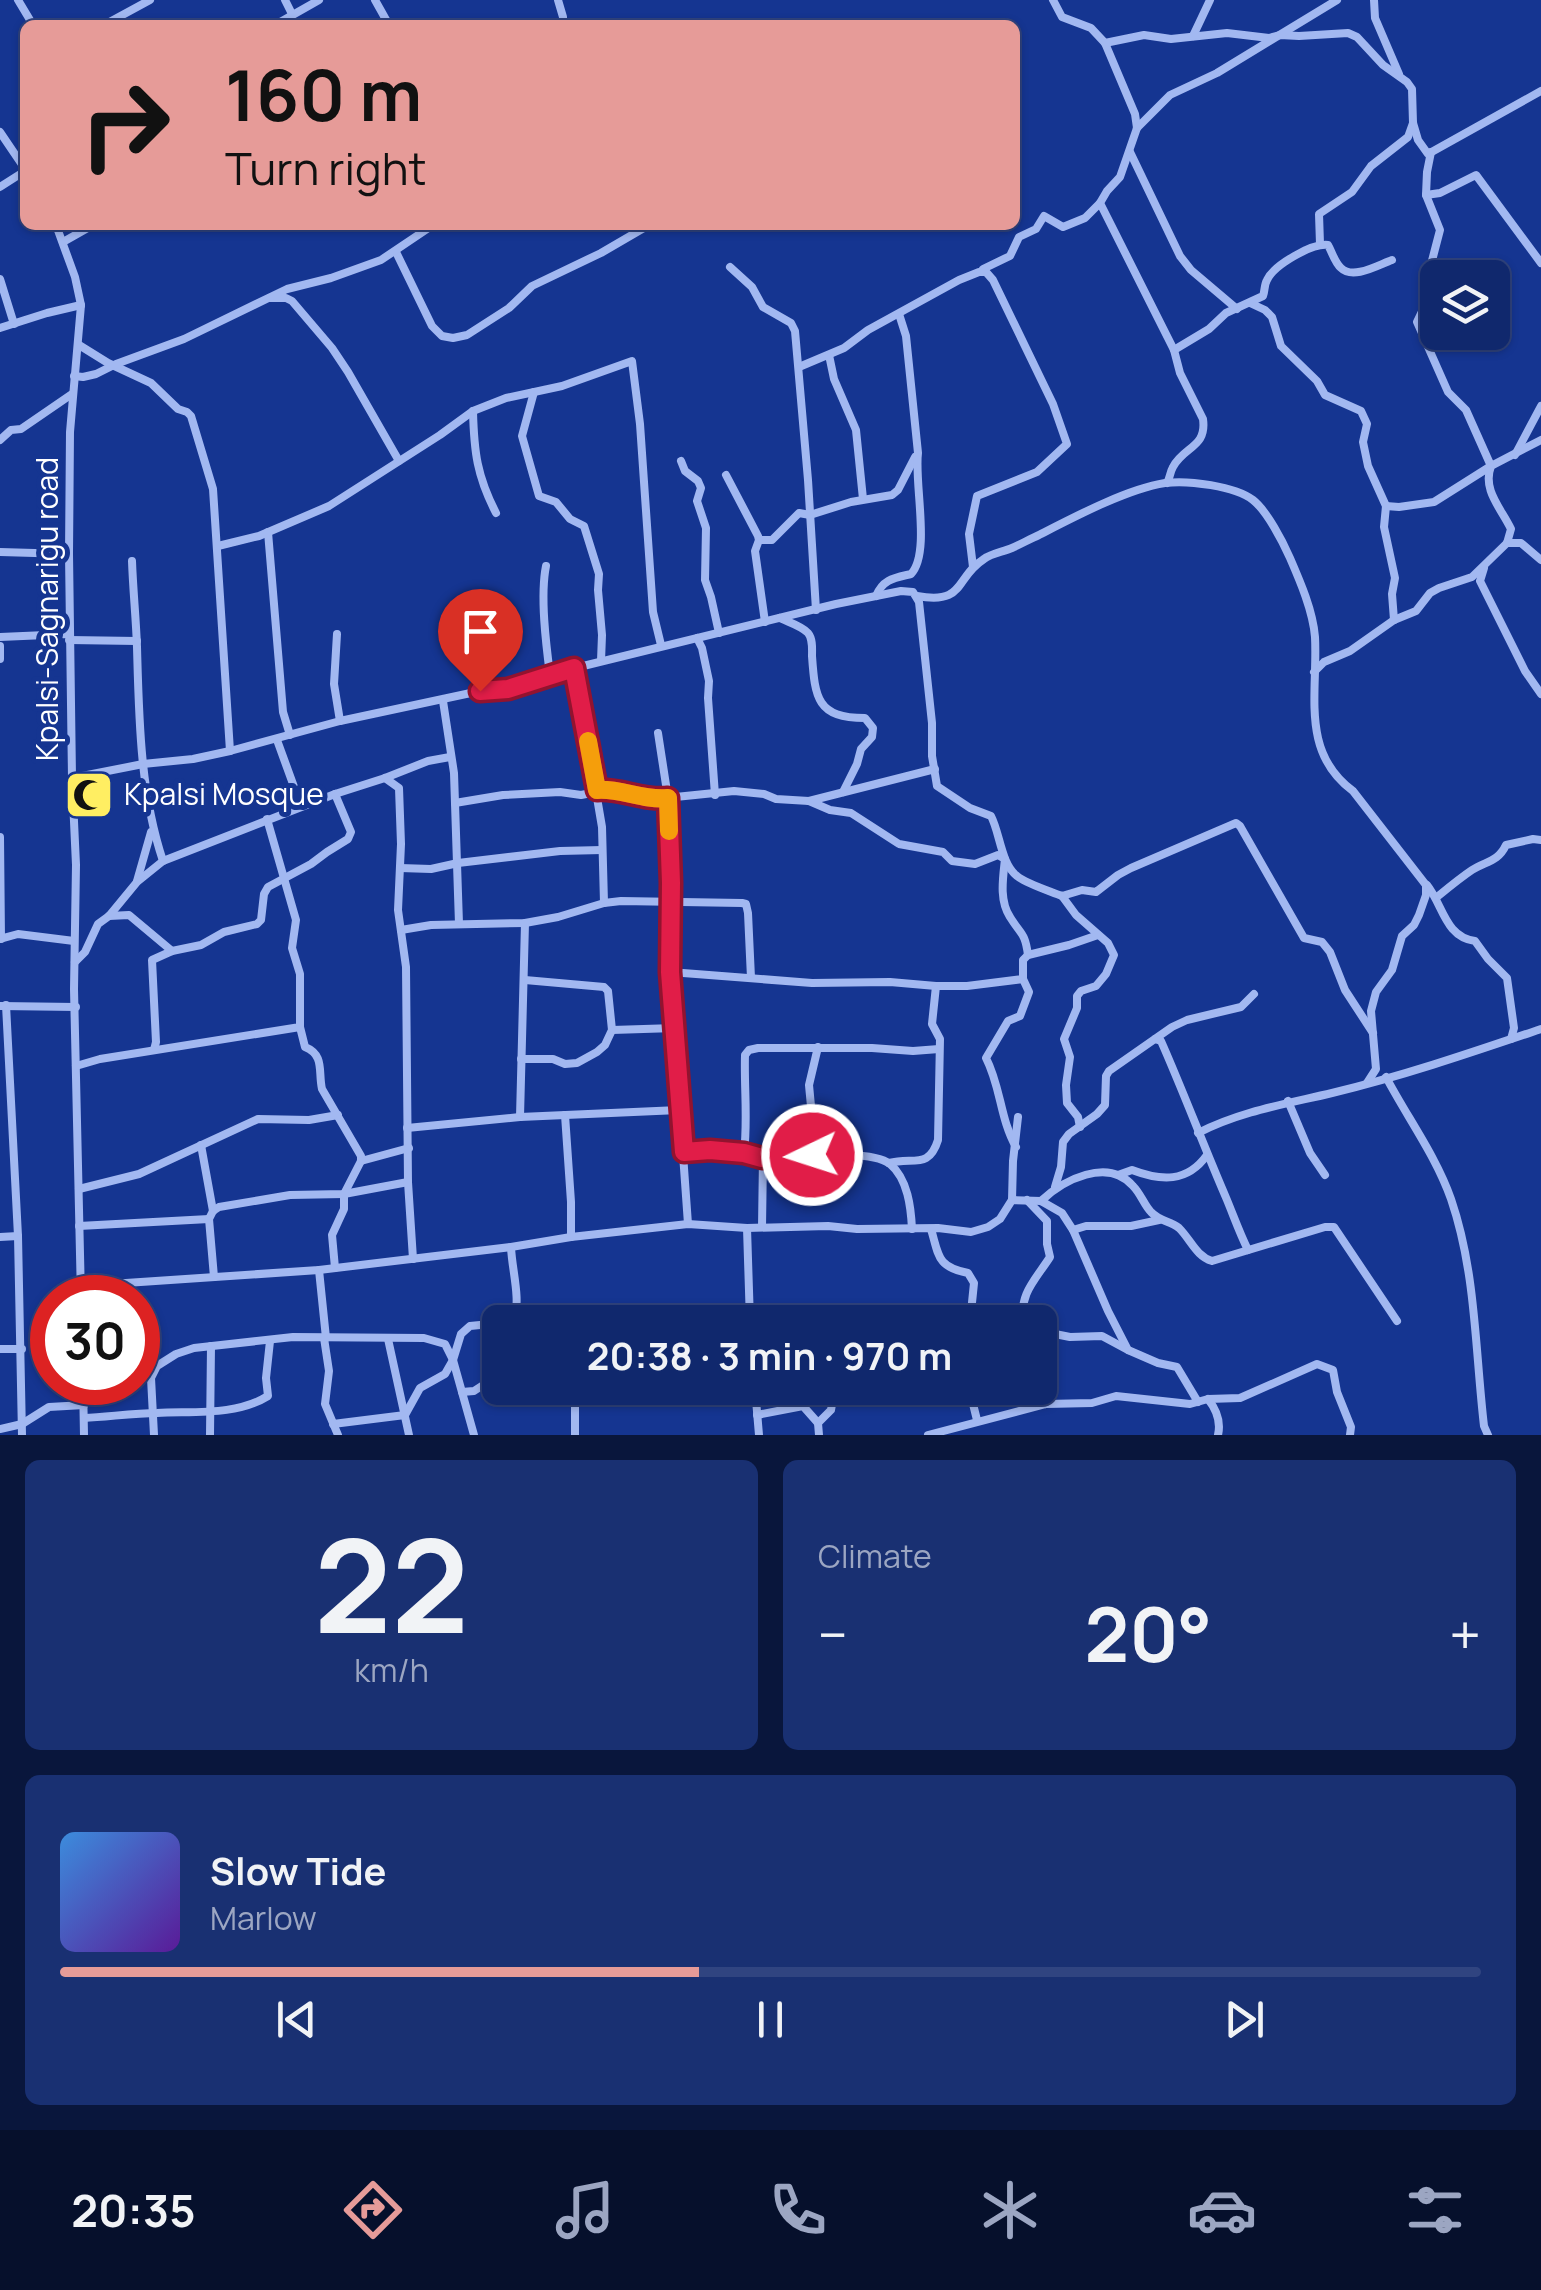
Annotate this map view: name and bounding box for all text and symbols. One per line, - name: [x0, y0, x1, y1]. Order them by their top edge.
- text: 160 m: [225, 46, 422, 142]
- icon: right: [60, 60, 190, 190]
- text: Turn right: [225, 137, 426, 199]
- map controls: [1420, 260, 1510, 350]
- button: layers: [1420, 260, 1510, 350]
- street label: Kpalsi-Sagnarigu road: [26, 457, 67, 761]
- pin: [438, 589, 523, 692]
- icon: arrive: [453, 604, 508, 659]
- mosque icon: Kpalsi Mosque: [63, 769, 115, 821]
- place label: Kpalsi Mosque: [124, 773, 324, 814]
- position arrow: [760, 1103, 864, 1207]
- speed limit sign: 30: [30, 1275, 160, 1405]
- text: 20:38 · 3 min · 970 m: [587, 1329, 952, 1381]
- text: 22: [314, 1494, 469, 1672]
- text: Climate: [818, 1534, 932, 1578]
- text: 20°: [1085, 1582, 1212, 1685]
- text: −: [818, 1596, 848, 1672]
- text: +: [1449, 1596, 1481, 1672]
- text: km/h: [354, 1648, 429, 1692]
- text: Slow Tide: [210, 1844, 387, 1896]
- text: Marlow: [210, 1896, 317, 1940]
- icon: previous: [269, 1992, 324, 2047]
- icon: pause: [743, 1992, 798, 2047]
- icon: next: [1217, 1992, 1272, 2047]
- icon: directions: [338, 2175, 408, 2245]
- icon: music: [550, 2175, 620, 2245]
- icon: phone: [763, 2175, 833, 2245]
- icon: climate: [975, 2175, 1045, 2245]
- icon: car: [1187, 2175, 1257, 2245]
- icon: filters: [1400, 2175, 1470, 2245]
- text: 20:35: [71, 2179, 196, 2241]

